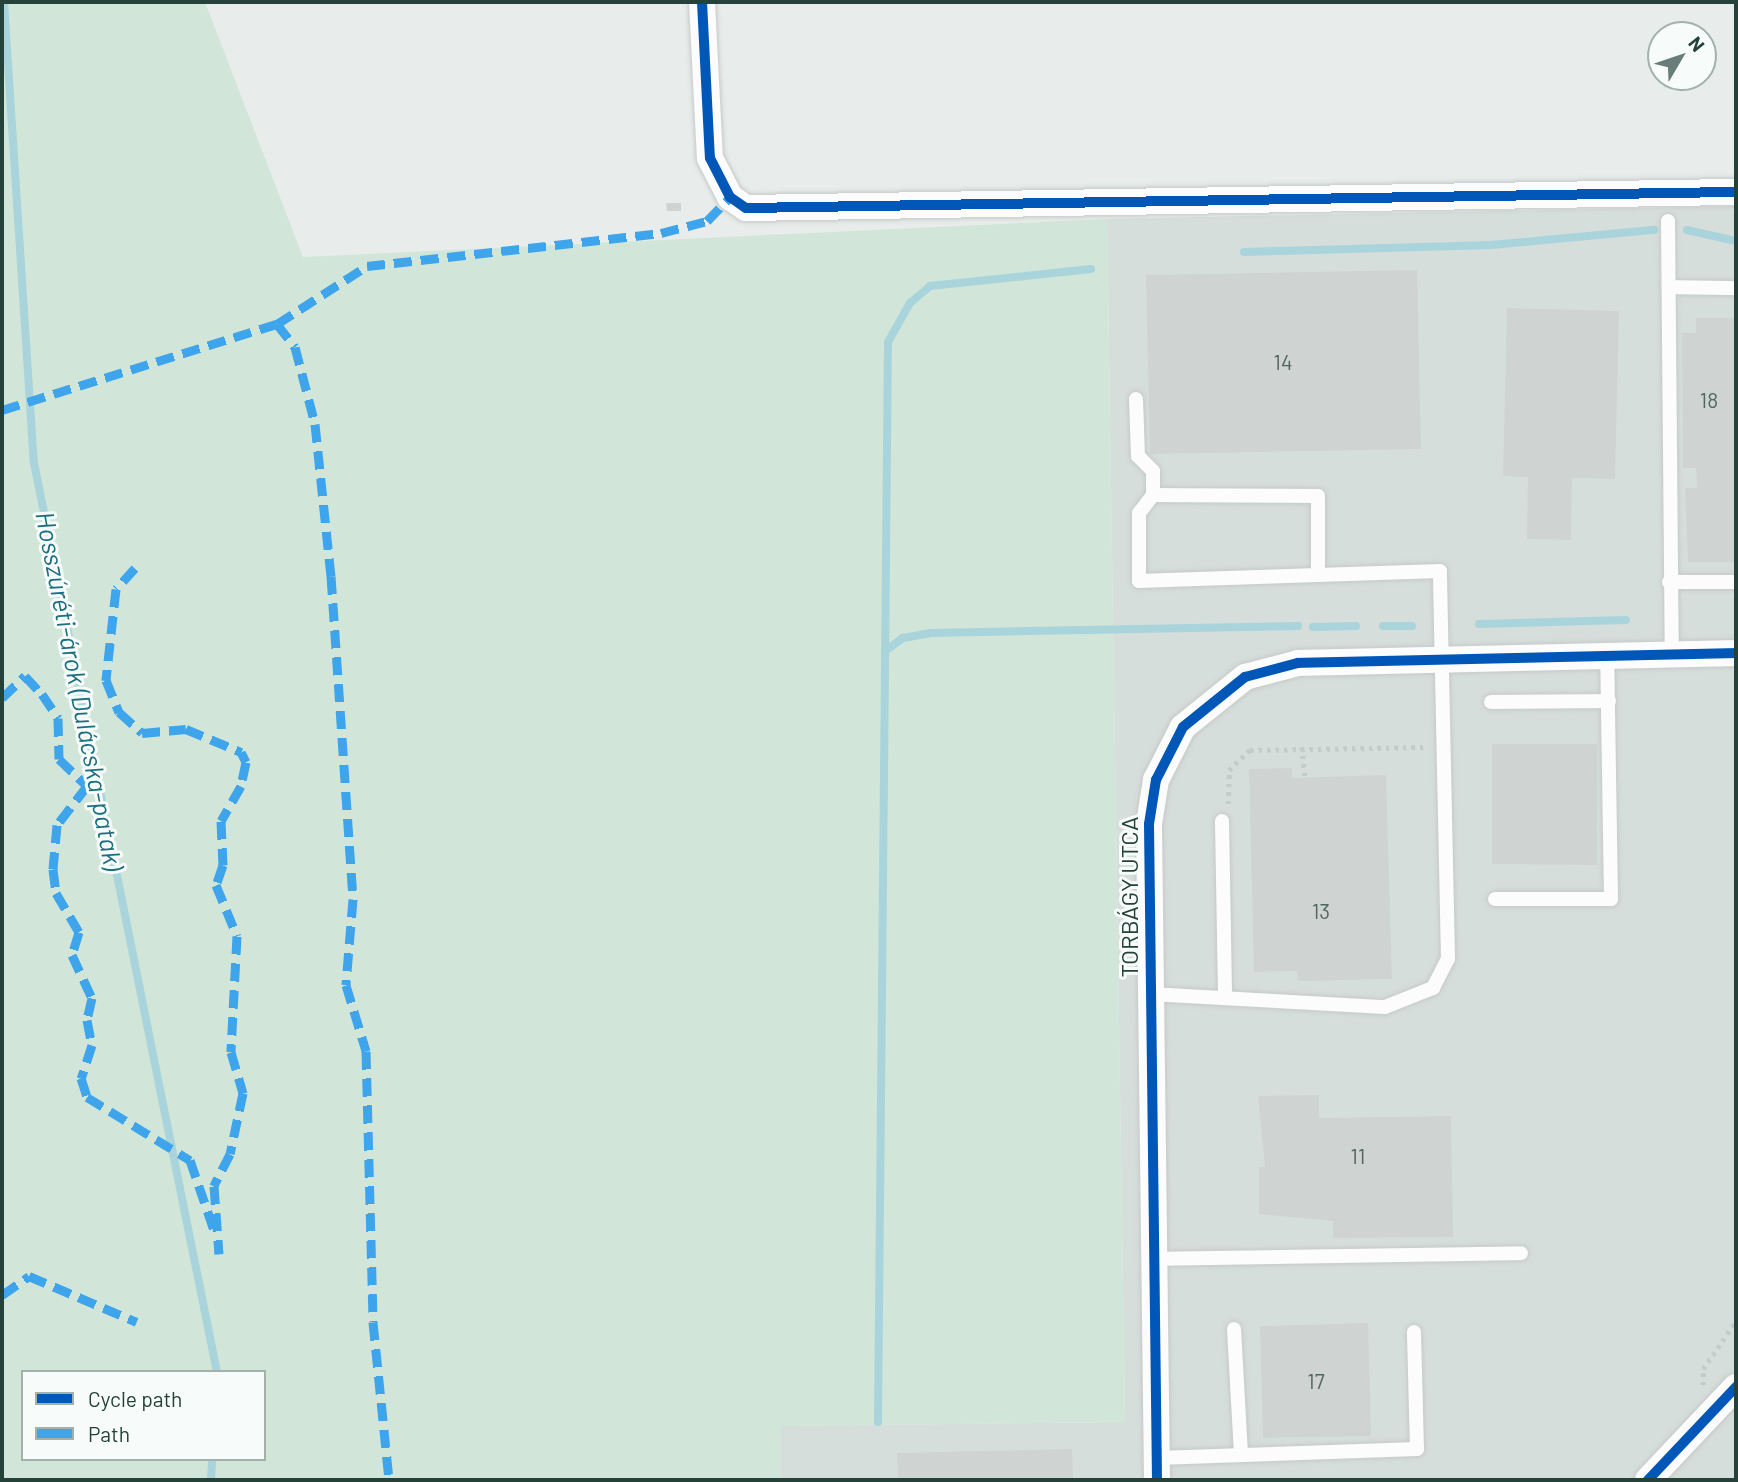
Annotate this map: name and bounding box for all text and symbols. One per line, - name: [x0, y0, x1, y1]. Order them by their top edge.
- north arrow: [1647, 21, 1717, 91]
- text: N: [1684, 32, 1710, 56]
- house number: 14: [1274, 349, 1292, 375]
- house number: 18: [1700, 387, 1718, 413]
- water label: Hosszúréti-árok (Dulácska-patak): [30, 509, 130, 873]
- street label: TORBÁGY UTCA: [1115, 817, 1143, 977]
- house number: 13: [1312, 898, 1330, 924]
- house number: 11: [1351, 1143, 1365, 1169]
- house number: 17: [1307, 1368, 1325, 1394]
- legend: [21, 1370, 266, 1461]
- text: Cycle path: [88, 1386, 182, 1411]
- text: Path: [88, 1421, 130, 1446]

